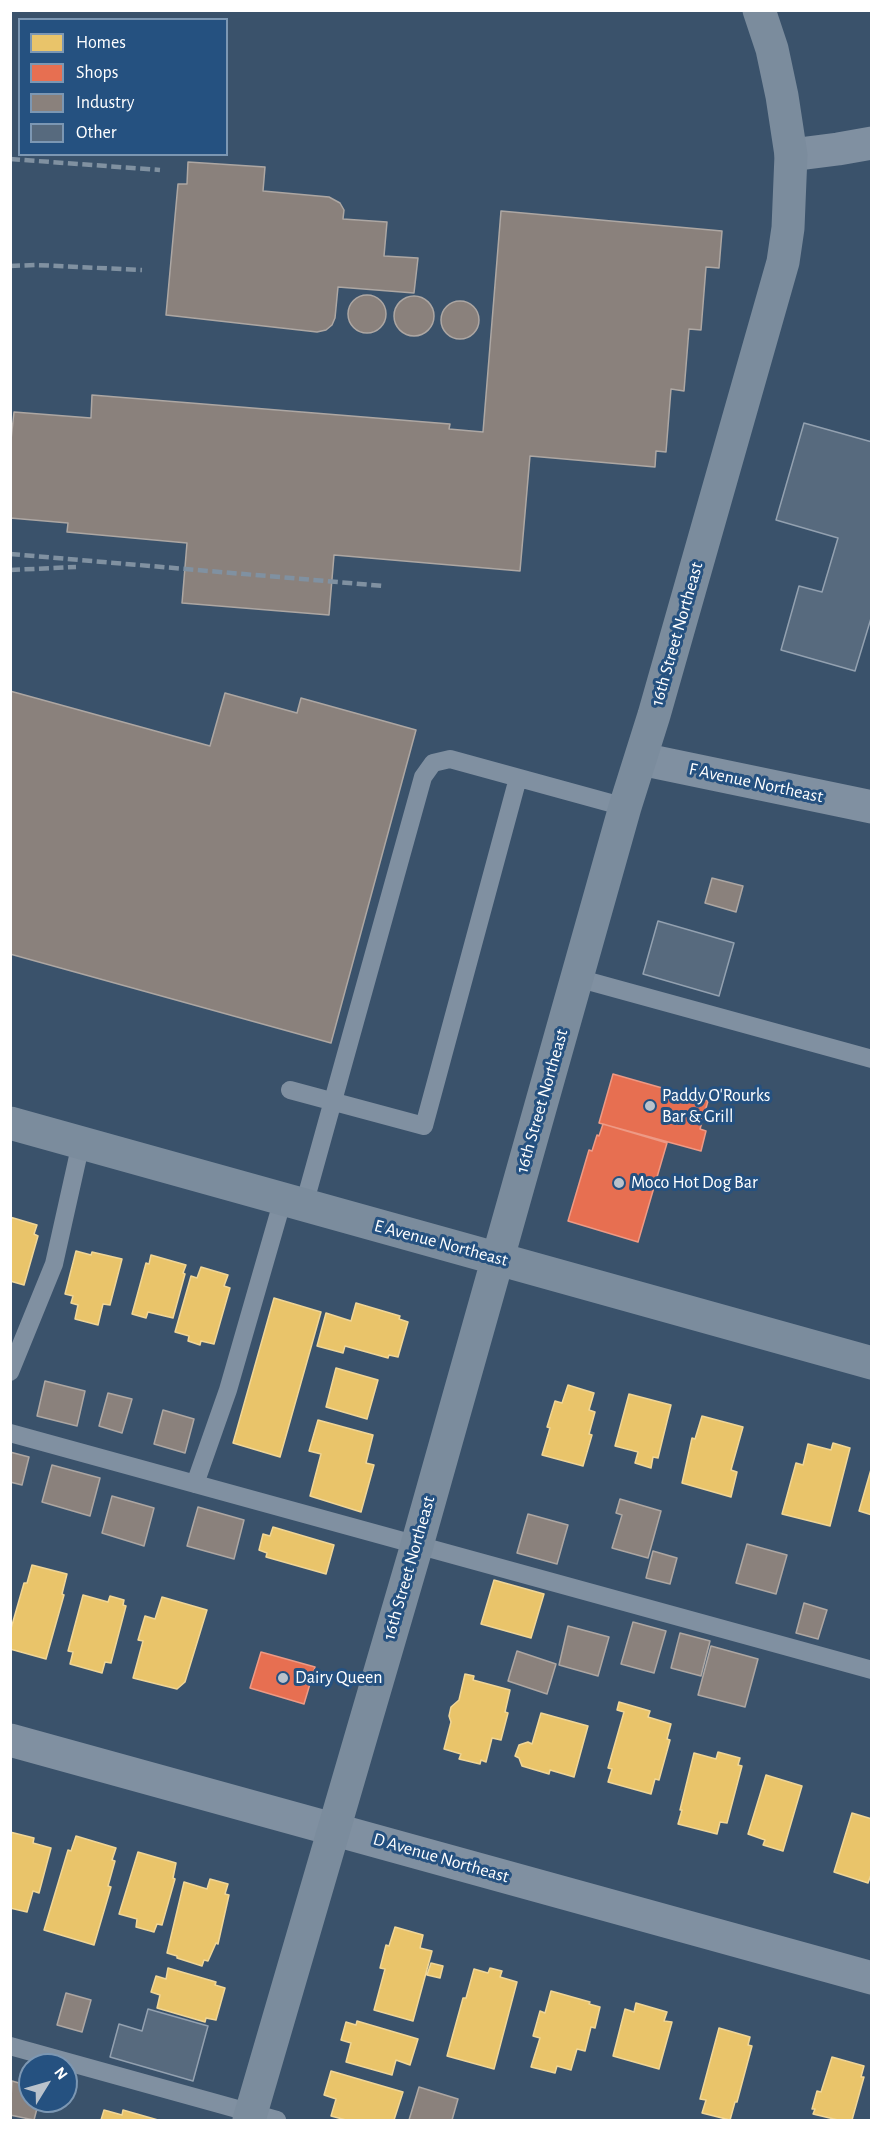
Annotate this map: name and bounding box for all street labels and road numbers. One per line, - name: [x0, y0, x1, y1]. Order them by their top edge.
- street label: 16th Street Northeast: [646, 560, 708, 708]
- street label: F Avenue Northeast: [687, 758, 825, 808]
- street label: 16th Street Northeast: [511, 1027, 573, 1175]
- street label: E Avenue Northeast: [372, 1215, 510, 1271]
- street label: 16th Street Northeast: [378, 1494, 440, 1642]
- street label: D Avenue Northeast: [370, 1828, 512, 1888]

